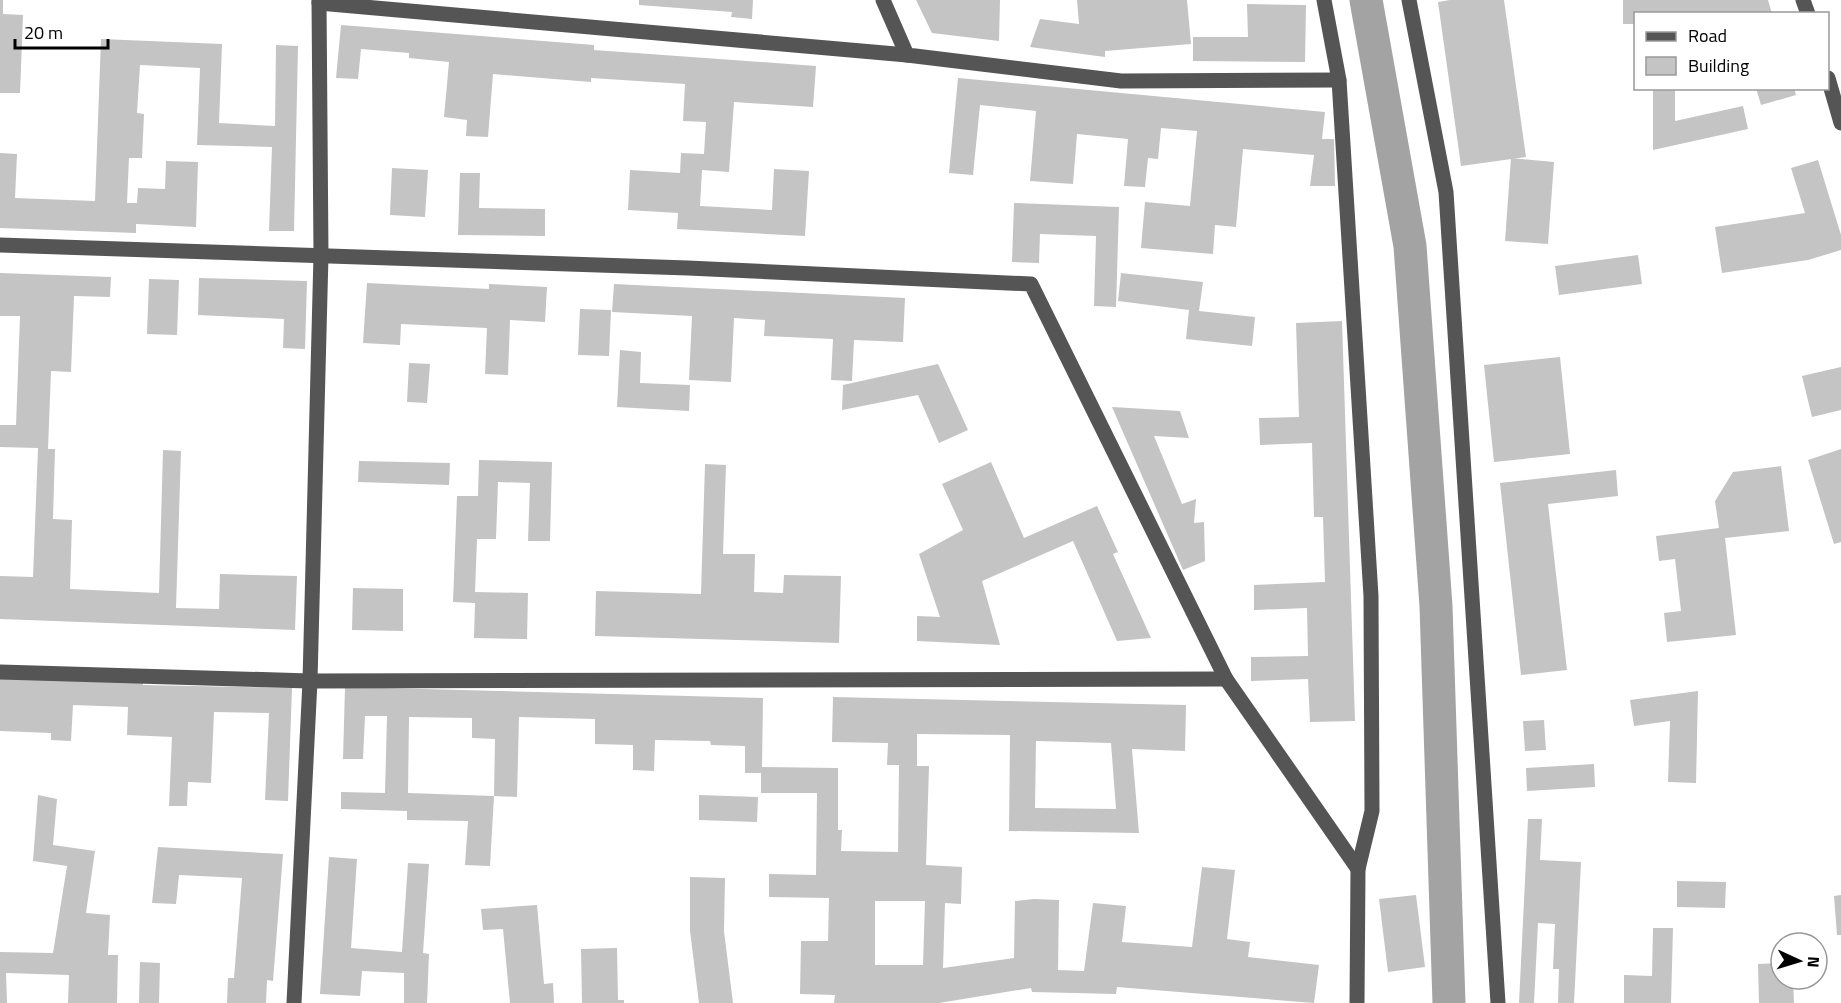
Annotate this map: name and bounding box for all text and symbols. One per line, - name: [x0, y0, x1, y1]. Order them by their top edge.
- scale bar: [15, 12, 108, 50]
- legend: [1634, 12, 1829, 90]
- text: 20 m: [24, 19, 63, 46]
- text: Road: [1688, 22, 1727, 49]
- text: Building: [1688, 52, 1749, 79]
- north arrow: [1769, 931, 1829, 991]
- text: N: [1802, 956, 1826, 968]

